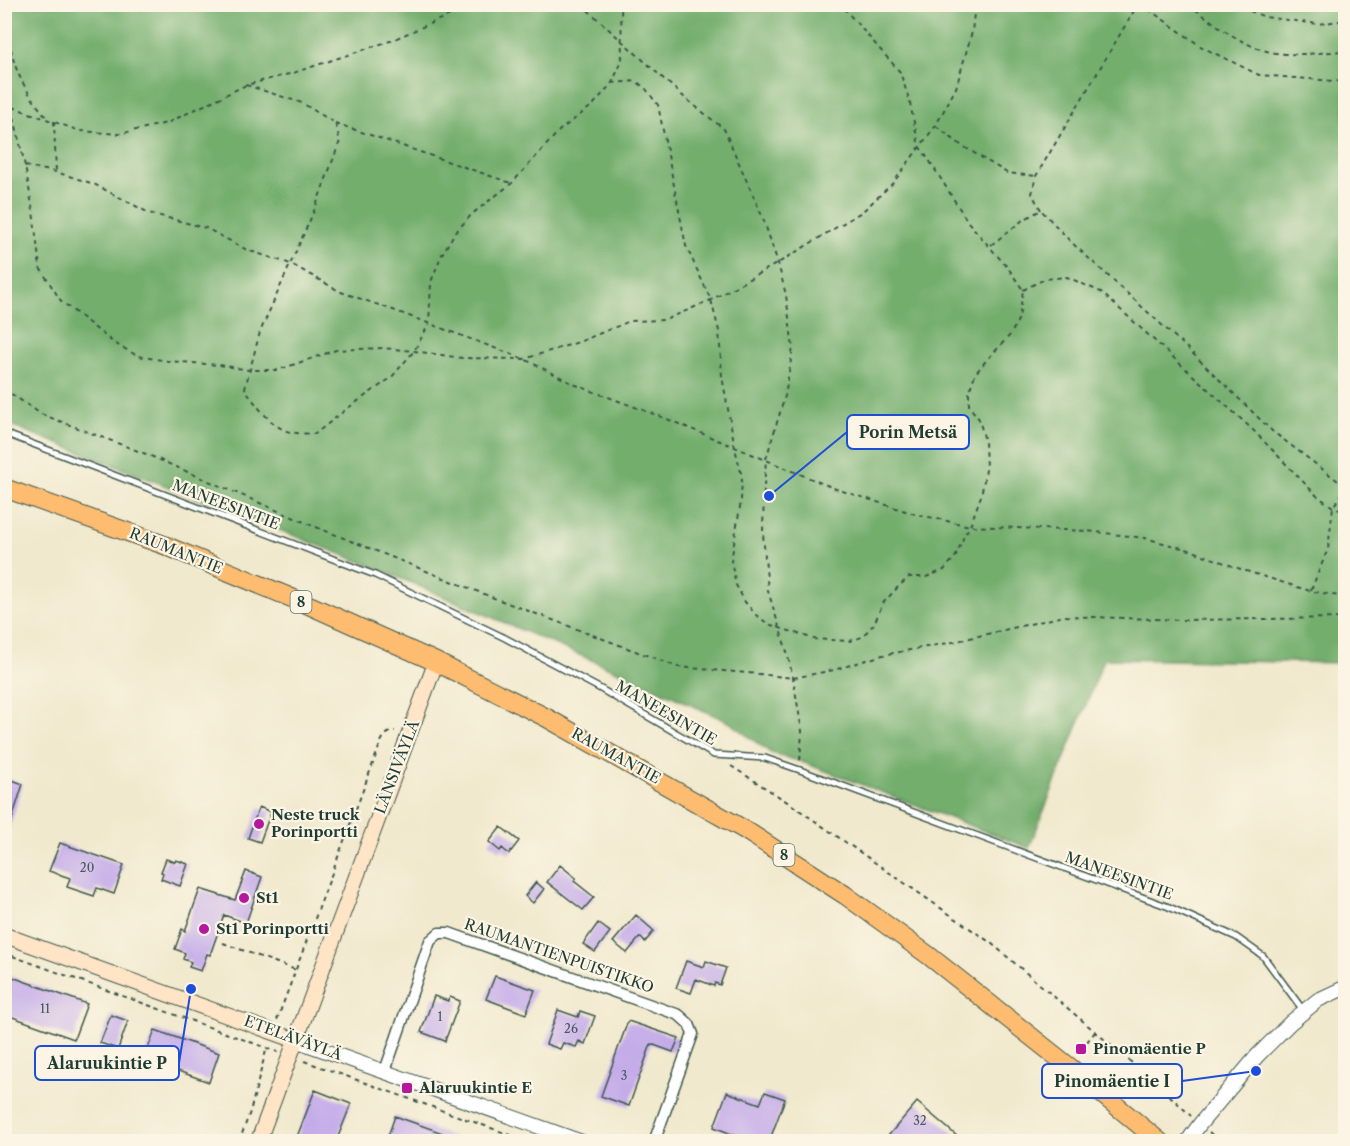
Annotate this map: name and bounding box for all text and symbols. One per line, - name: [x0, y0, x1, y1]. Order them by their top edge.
- callout: Porin Metsä: [847, 415, 969, 449]
- text: Porin Metsä: [859, 422, 958, 442]
- street label: MANEESINTIE: [170, 475, 283, 534]
- street label: RAUMANTIE: [127, 523, 226, 578]
- road number: 8: [290, 591, 312, 613]
- street label: MANEESINTIE: [612, 676, 720, 749]
- street label: LÄNSIVÄYLÄ: [370, 716, 423, 817]
- street label: RAUMANTIE: [568, 723, 664, 788]
- place label: Neste truck Porinportti: [271, 805, 361, 841]
- marker: Neste truck Porinportti: [252, 817, 266, 831]
- road number: 8: [774, 844, 794, 866]
- street label: MANEESINTIE: [1063, 847, 1176, 904]
- house number: 20: [80, 860, 94, 875]
- place label: St1: [256, 888, 279, 907]
- marker: St1: [237, 891, 251, 905]
- street label: RAUMANTIENPUISTIKKO: [462, 914, 656, 997]
- place label: St1 Porinportti: [216, 919, 330, 938]
- marker: St1 Porinportti: [197, 922, 211, 936]
- house number: 11: [40, 1001, 50, 1016]
- house number: 1: [437, 1009, 443, 1024]
- street label: ETELÄVÄYLÄ: [242, 1011, 346, 1064]
- house number: 26: [564, 1021, 578, 1036]
- place label: Pinomäentie P: [1093, 1039, 1206, 1058]
- marker: Pinomäentie P: [1074, 1042, 1088, 1056]
- callout: Alaruukintie P: [35, 1046, 179, 1080]
- text: Alaruukintie P: [46, 1053, 167, 1073]
- callout: Pinomäentie I: [1042, 1064, 1182, 1098]
- house number: 3: [621, 1068, 627, 1083]
- text: Pinomäentie I: [1054, 1071, 1170, 1091]
- place label: Alaruukintie E: [418, 1078, 532, 1097]
- marker: Alaruukintie E: [400, 1081, 414, 1095]
- house number: 32: [913, 1113, 927, 1128]

